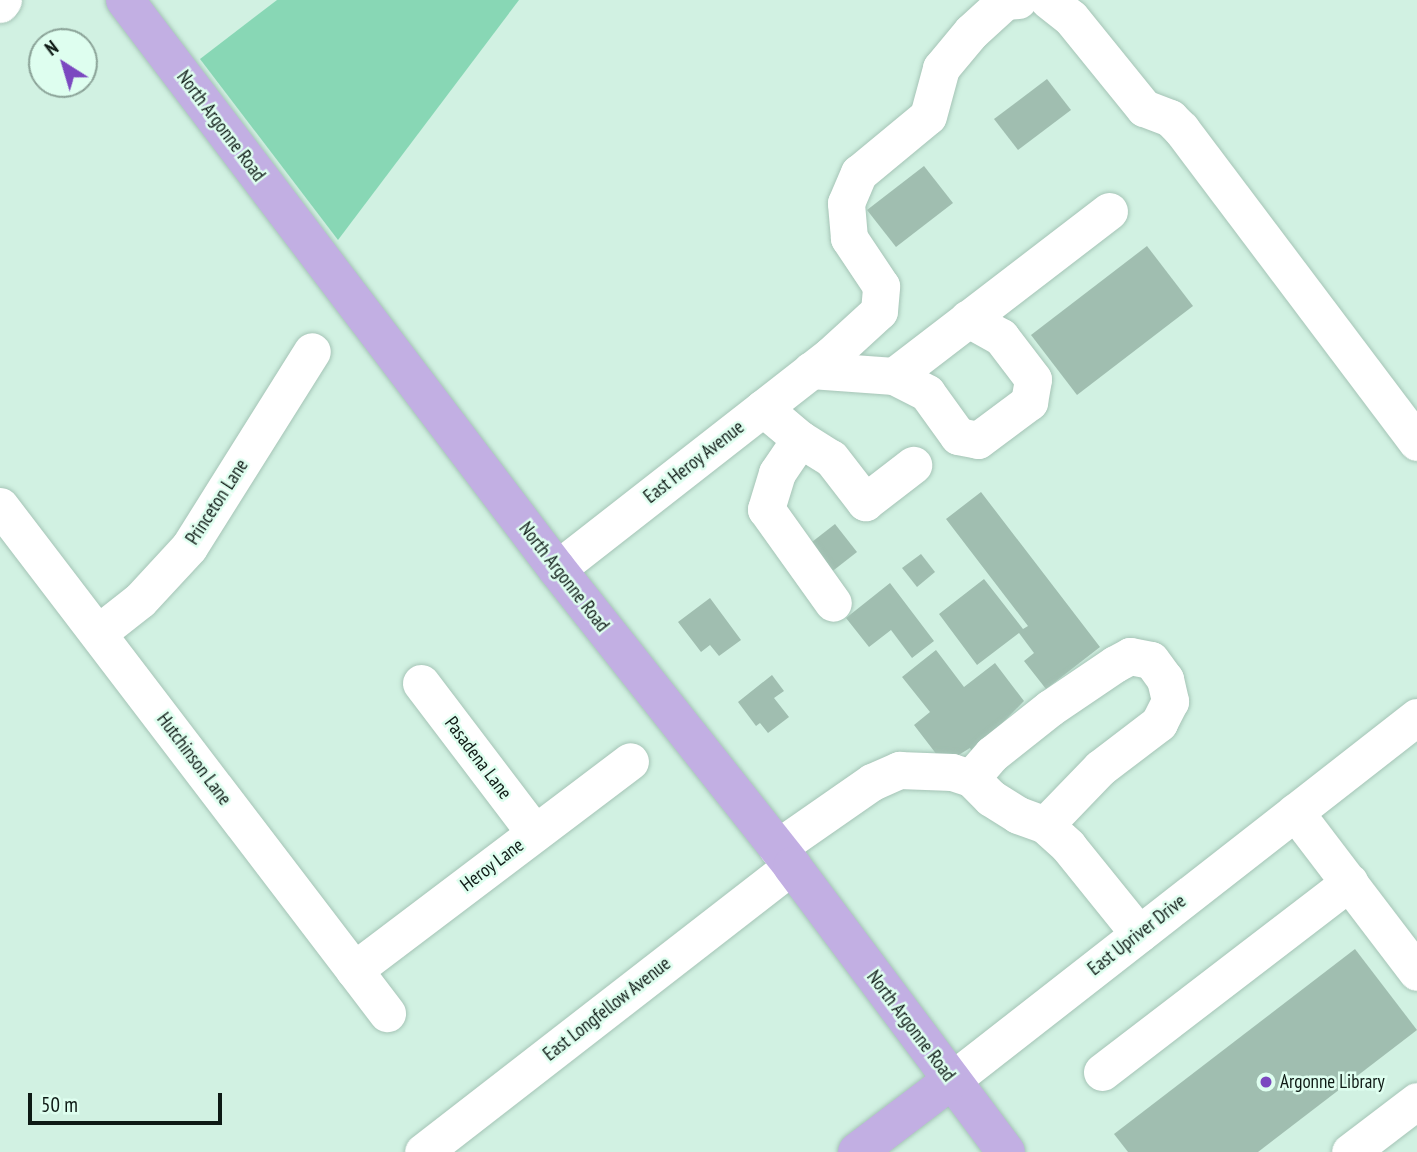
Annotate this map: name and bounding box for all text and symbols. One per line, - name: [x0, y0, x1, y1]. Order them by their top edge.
- north arrow: [28, 28, 98, 98]
- text: N: [40, 35, 63, 61]
- street label: North Argonne Road: [172, 66, 270, 186]
- street label: East Heroy Avenue: [639, 415, 749, 509]
- street label: Princeton Lane: [181, 455, 253, 549]
- street label: North Argonne Road: [514, 517, 614, 637]
- street label: Hutchinson Lane: [152, 708, 236, 810]
- street label: Pasadena Lane: [440, 712, 516, 804]
- street label: Heroy Lane: [456, 834, 528, 896]
- street label: East Upriver Drive: [1084, 890, 1190, 980]
- street label: East Longfellow Avenue: [539, 952, 675, 1066]
- street label: North Argonne Road: [862, 966, 960, 1086]
- place label: Argonne Library: [1280, 1071, 1385, 1093]
- marker: Argonne Library: [1258, 1074, 1274, 1090]
- scale bar: [32, 1078, 226, 1122]
- text: 50 m: [41, 1091, 78, 1118]

